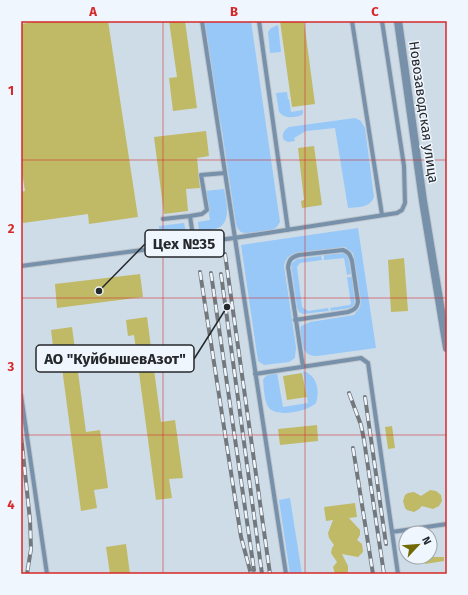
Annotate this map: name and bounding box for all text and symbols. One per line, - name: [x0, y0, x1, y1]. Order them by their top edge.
- text: A: [88, 4, 97, 19]
- text: B: [230, 4, 238, 19]
- text: C: [371, 4, 379, 19]
- street label: Новозаводская улица: [405, 40, 442, 184]
- text: 1: [8, 83, 14, 98]
- text: 2: [8, 221, 15, 236]
- callout: Цех №35: [145, 230, 224, 257]
- text: Цех №35: [153, 235, 215, 253]
- callout: АО "КуйбышевАзот": [36, 345, 194, 372]
- text: АО "КуйбышевАзот": [43, 350, 186, 368]
- text: 3: [7, 359, 15, 374]
- text: 4: [7, 497, 15, 512]
- north arrow: [398, 525, 438, 565]
- text: N: [419, 535, 434, 547]

